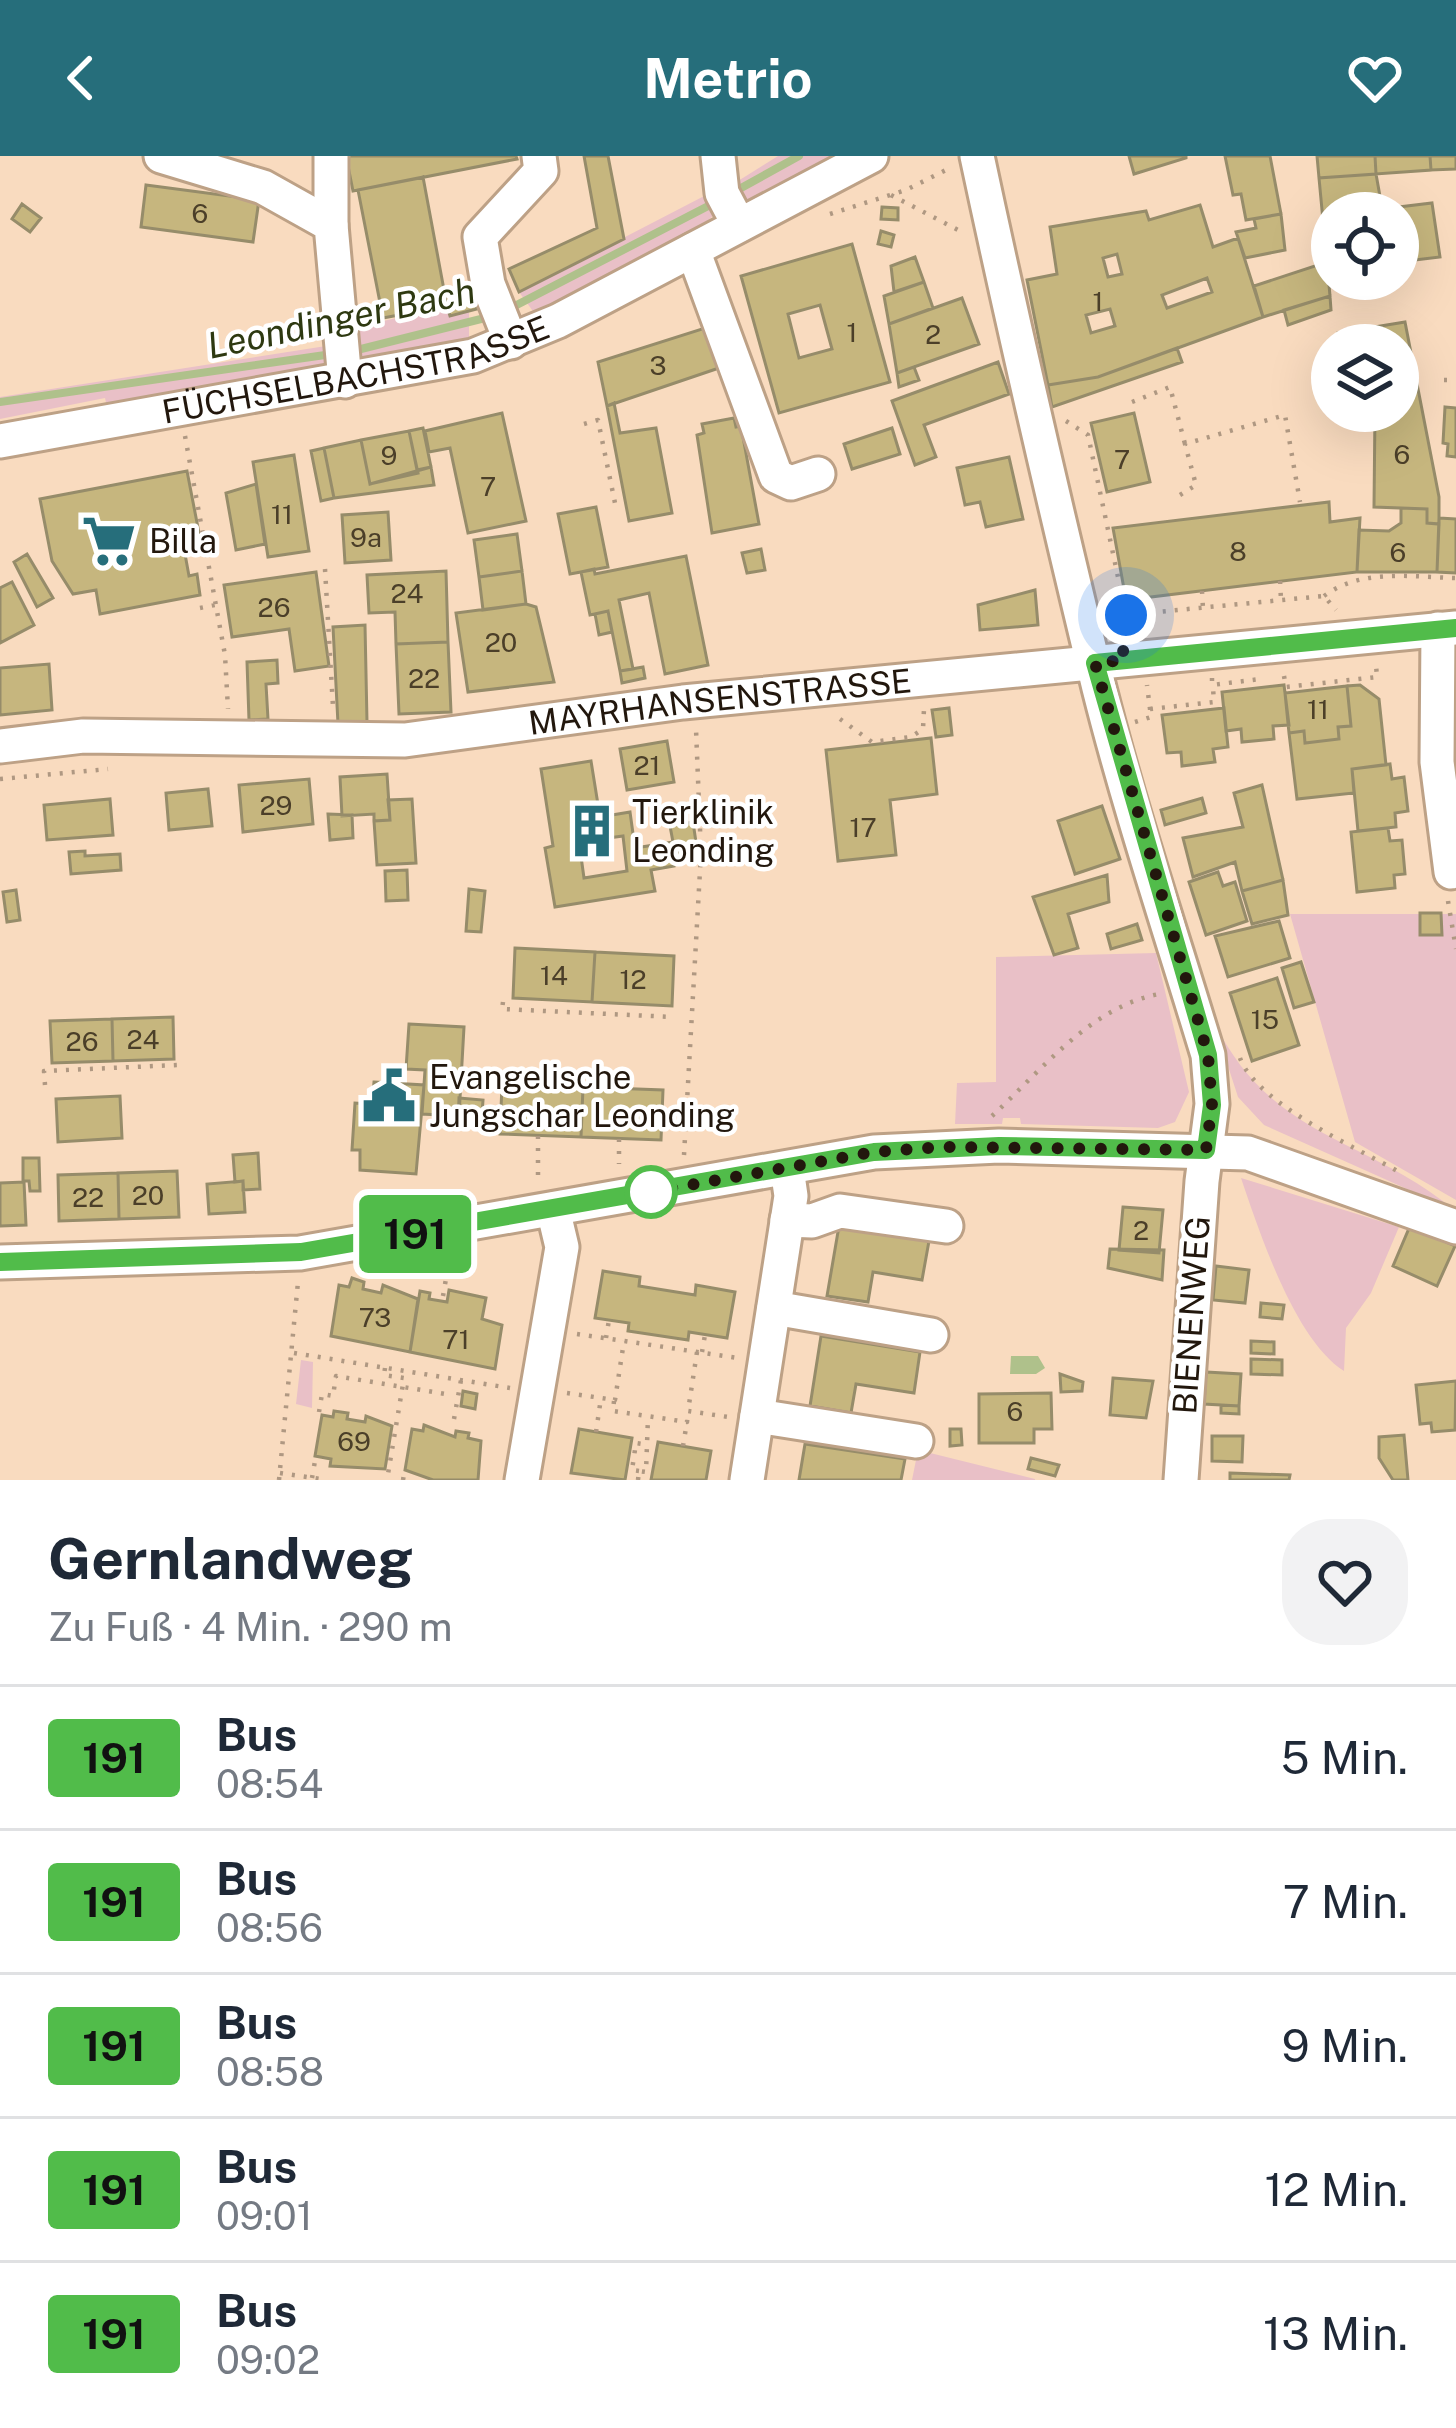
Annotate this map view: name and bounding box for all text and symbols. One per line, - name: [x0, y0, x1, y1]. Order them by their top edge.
- icon: back: [48, 45, 114, 111]
- icon: heart: [1342, 45, 1408, 111]
- text: Metrio: [643, 47, 813, 110]
- map controls: [1311, 192, 1419, 432]
- button: locate: [1311, 192, 1419, 300]
- house number: 6: [192, 197, 208, 229]
- water label: Leondinger Bach: [203, 269, 479, 367]
- house number: 1: [1093, 285, 1104, 317]
- street label: FÜCHSELBACHSTRASSE: [159, 308, 555, 431]
- house number: 1: [847, 316, 858, 348]
- house number: 2: [925, 318, 941, 350]
- button: layers: [1311, 324, 1419, 432]
- house number: 3: [649, 349, 667, 381]
- house number: 6: [1394, 438, 1410, 470]
- house number: 9: [381, 439, 397, 471]
- house number: 7: [1114, 443, 1130, 475]
- house number: 7: [480, 470, 496, 502]
- house number: 11: [271, 498, 293, 530]
- supermarket icon: Billa: [80, 512, 138, 570]
- house number: 9a: [350, 521, 382, 553]
- place label: Billa: [149, 522, 217, 560]
- house number: 8: [1229, 535, 1247, 567]
- house number: 6: [1390, 536, 1406, 568]
- house number: 24: [390, 577, 424, 609]
- your location: [1096, 585, 1156, 645]
- house number: 26: [258, 591, 290, 623]
- house number: 20: [485, 626, 517, 658]
- street label: MAYRHANSENSTRASSE: [526, 661, 913, 742]
- house number: 22: [408, 662, 440, 694]
- house number: 11: [1307, 693, 1329, 725]
- house number: 21: [633, 749, 661, 781]
- house number: 29: [260, 789, 292, 821]
- place label: Tierklinik Leonding: [632, 793, 775, 869]
- building icon: Tierklinik Leonding: [563, 802, 621, 860]
- house number: 17: [849, 811, 877, 843]
- house number: 14: [540, 959, 568, 991]
- house number: 12: [619, 963, 647, 995]
- house number: 15: [1251, 1003, 1279, 1035]
- house number: 24: [126, 1023, 160, 1055]
- house number: 26: [66, 1025, 98, 1057]
- place label: Evangelische Jungschar Leonding: [429, 1058, 735, 1134]
- public building icon: Evangelische Jungschar Leonding: [360, 1067, 418, 1125]
- unlabelled marker: [626, 1167, 676, 1217]
- house number: 20: [132, 1179, 164, 1211]
- house number: 22: [72, 1181, 104, 1213]
- line badge: 191: [346, 1195, 484, 1273]
- text: 191: [383, 1209, 447, 1258]
- house number: 2: [1133, 1214, 1149, 1246]
- street label: BIENENWEG: [1165, 1214, 1217, 1416]
- house number: 73: [359, 1301, 391, 1333]
- house number: 71: [442, 1323, 470, 1355]
- house number: 6: [1007, 1395, 1023, 1427]
- house number: 69: [337, 1425, 371, 1457]
- button: heart: [1282, 1519, 1408, 1645]
- text: Gernlandweg: [48, 1525, 413, 1592]
- text: Zu Fuß · 4 Min. · 290 m: [48, 1604, 453, 1650]
- text: Bus: [216, 1708, 297, 1761]
- text: 5 Min.: [1281, 1731, 1408, 1784]
- text: 191: [82, 1733, 146, 1782]
- text: 08:54: [216, 1761, 323, 1807]
- text: Bus: [216, 1852, 297, 1905]
- text: 7 Min.: [1283, 1875, 1408, 1928]
- text: 191: [82, 1877, 146, 1926]
- text: 08:56: [216, 1905, 323, 1951]
- text: Bus: [216, 1996, 297, 2049]
- text: 9 Min.: [1282, 2019, 1408, 2072]
- text: 191: [82, 2021, 146, 2070]
- text: 08:58: [216, 2049, 324, 2095]
- text: Bus: [216, 2140, 297, 2193]
- text: 12 Min.: [1265, 2163, 1408, 2216]
- text: 191: [82, 2165, 146, 2214]
- text: 09:01: [216, 2193, 313, 2239]
- text: Bus: [216, 2284, 297, 2337]
- text: 13 Min.: [1263, 2307, 1408, 2360]
- text: 191: [82, 2309, 146, 2358]
- text: 09:02: [216, 2337, 320, 2383]

